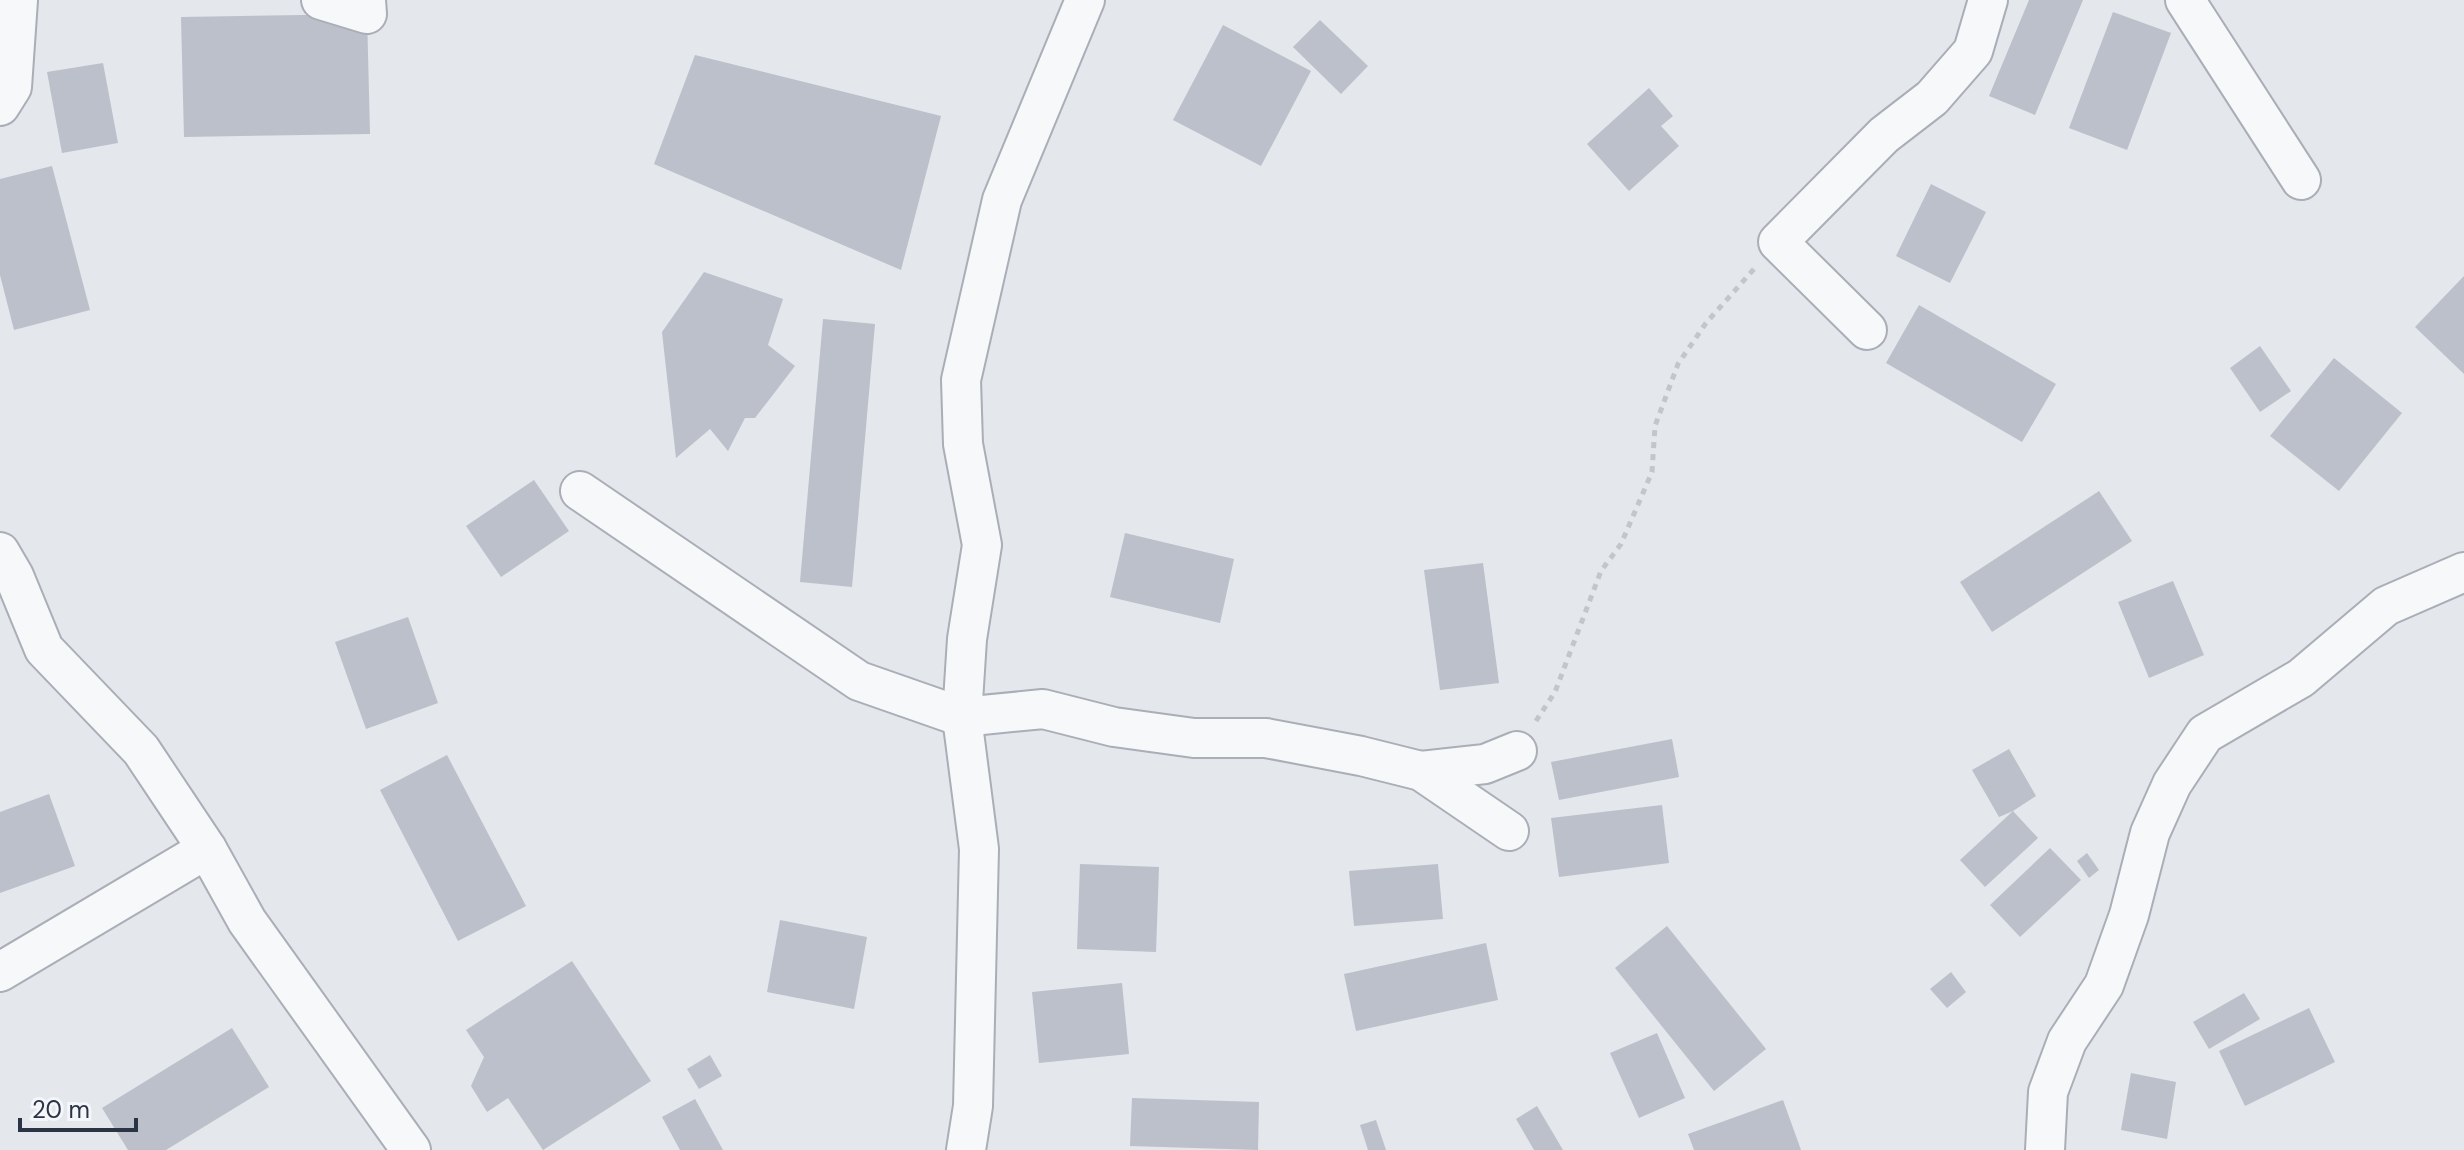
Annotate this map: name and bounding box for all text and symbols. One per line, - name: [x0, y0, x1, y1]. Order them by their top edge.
- scale bar: [20, 1082, 136, 1132]
- text: 20 m: [32, 1094, 90, 1125]

